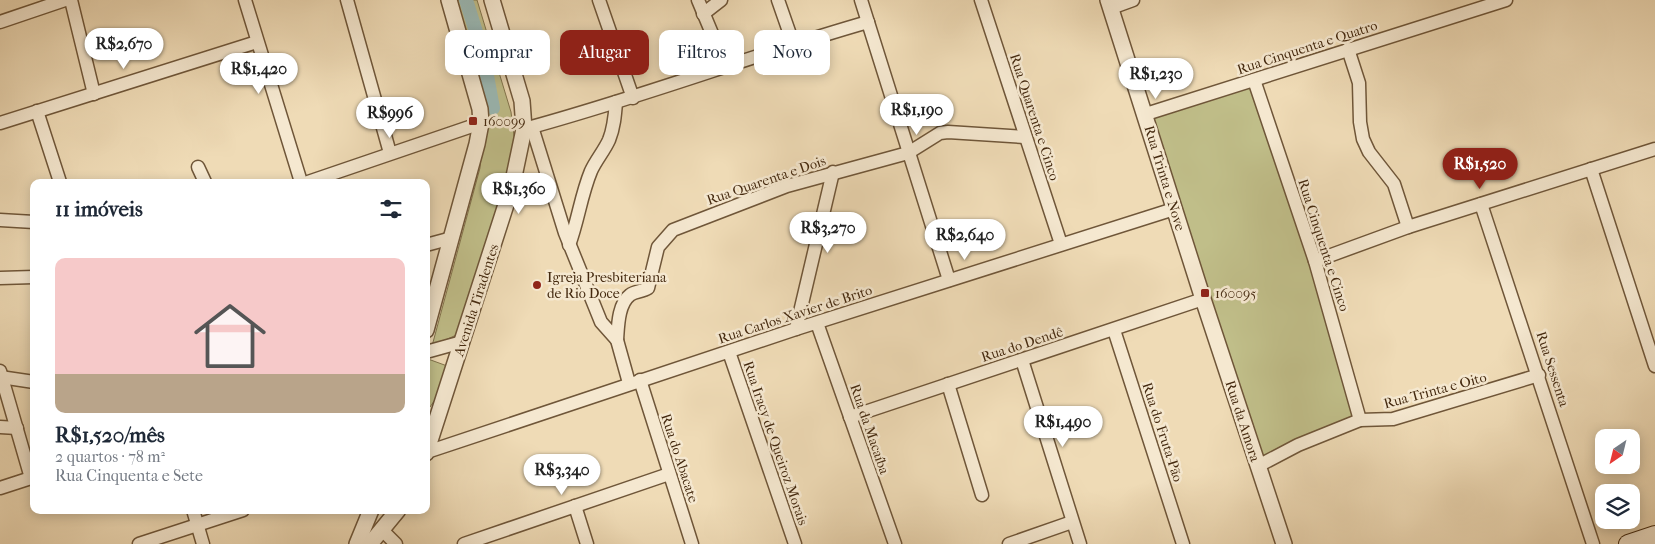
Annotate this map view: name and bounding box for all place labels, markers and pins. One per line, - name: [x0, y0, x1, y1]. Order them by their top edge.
- pin: R$2,670: [78, 28, 170, 70]
- pin: R$1,420: [213, 52, 305, 95]
- pin: R$1,230: [1110, 58, 1202, 100]
- pin: R$1,190: [871, 94, 963, 136]
- pin: R$996: [355, 96, 425, 139]
- place label: 160099: [483, 113, 526, 130]
- marker: 160099: [467, 115, 479, 127]
- pin: R$1,520: [1434, 148, 1526, 190]
- pin: R$1,360: [473, 172, 565, 215]
- pin: R$3,270: [782, 212, 874, 254]
- pin: R$2,640: [919, 218, 1011, 261]
- place label: Igreja Presbiteriana de Rio Doce: [547, 269, 667, 302]
- marker: Igreja Presbiteriana de Rio Doce: [531, 279, 543, 291]
- place label: 160095: [1215, 285, 1256, 302]
- marker: 160095: [1199, 287, 1211, 299]
- pin: R$1,490: [1017, 406, 1109, 448]
- pin: R$3,340: [516, 454, 608, 496]

